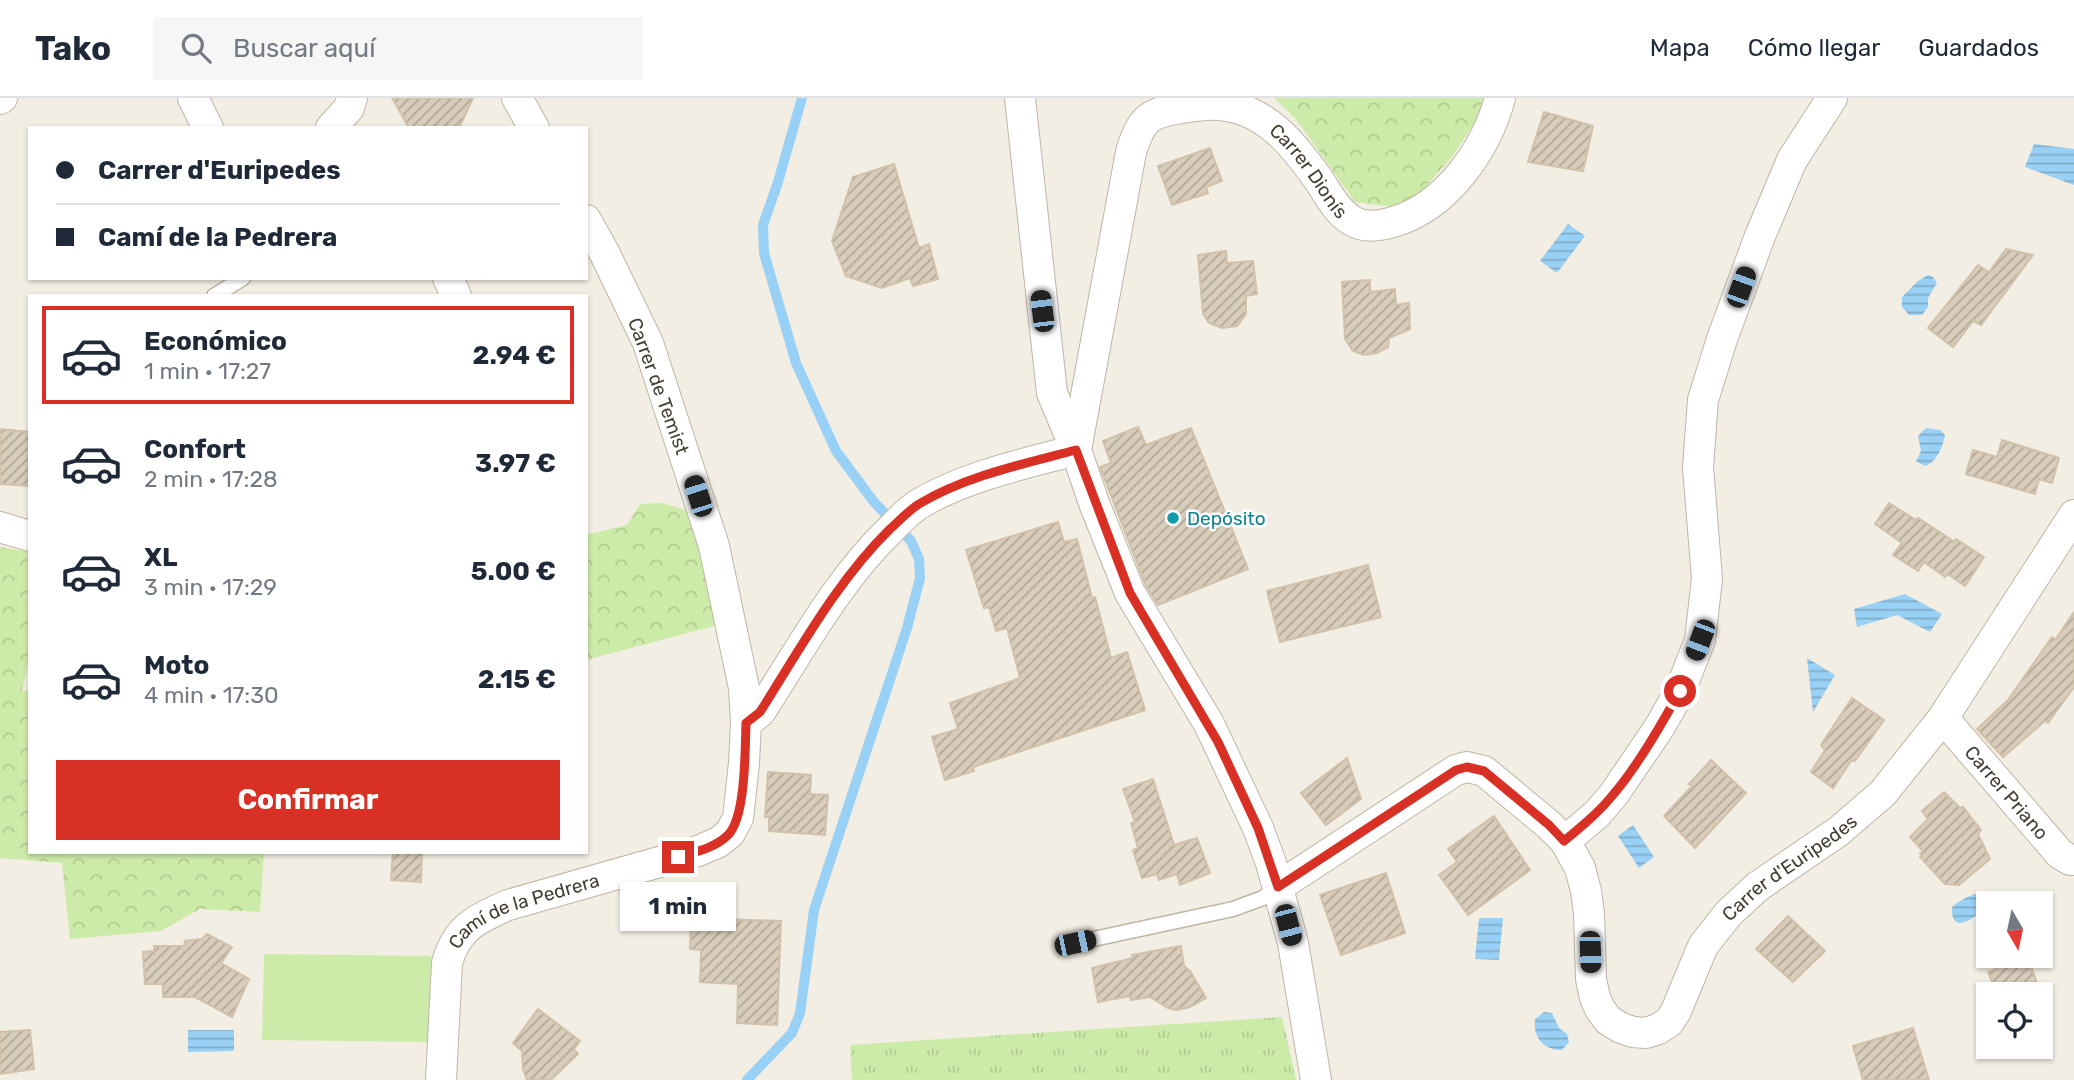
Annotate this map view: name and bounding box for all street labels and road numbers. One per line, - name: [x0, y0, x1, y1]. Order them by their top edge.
- street label: Carrer Dionís: [1265, 119, 1352, 224]
- street label: Carrer de Temist: [623, 315, 694, 458]
- street label: Carrer Priano: [1960, 741, 2053, 844]
- street label: Carrer d'Euripedes: [1717, 810, 1862, 926]
- street label: Camí de la Pedrera: [443, 869, 602, 953]

